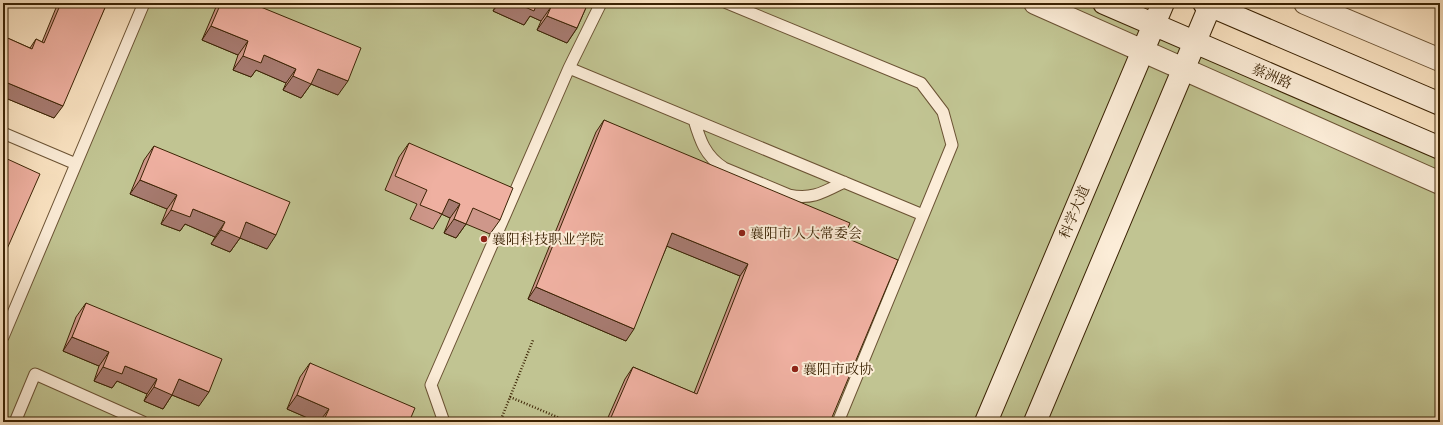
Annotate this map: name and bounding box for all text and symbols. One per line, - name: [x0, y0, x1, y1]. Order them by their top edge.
- street label: 蔡洲路: [1249, 60, 1295, 92]
- street label: 科学大道: [1055, 183, 1093, 241]
- place label: 襄阳市人大常委会: [750, 224, 862, 242]
- marker: 襄阳市人大常委会: [737, 228, 747, 238]
- place label: 襄阳科技职业学院: [492, 230, 604, 248]
- marker: 襄阳科技职业学院: [479, 234, 489, 244]
- place label: 襄阳市政协: [803, 360, 873, 378]
- marker: 襄阳市政协: [790, 364, 800, 374]

